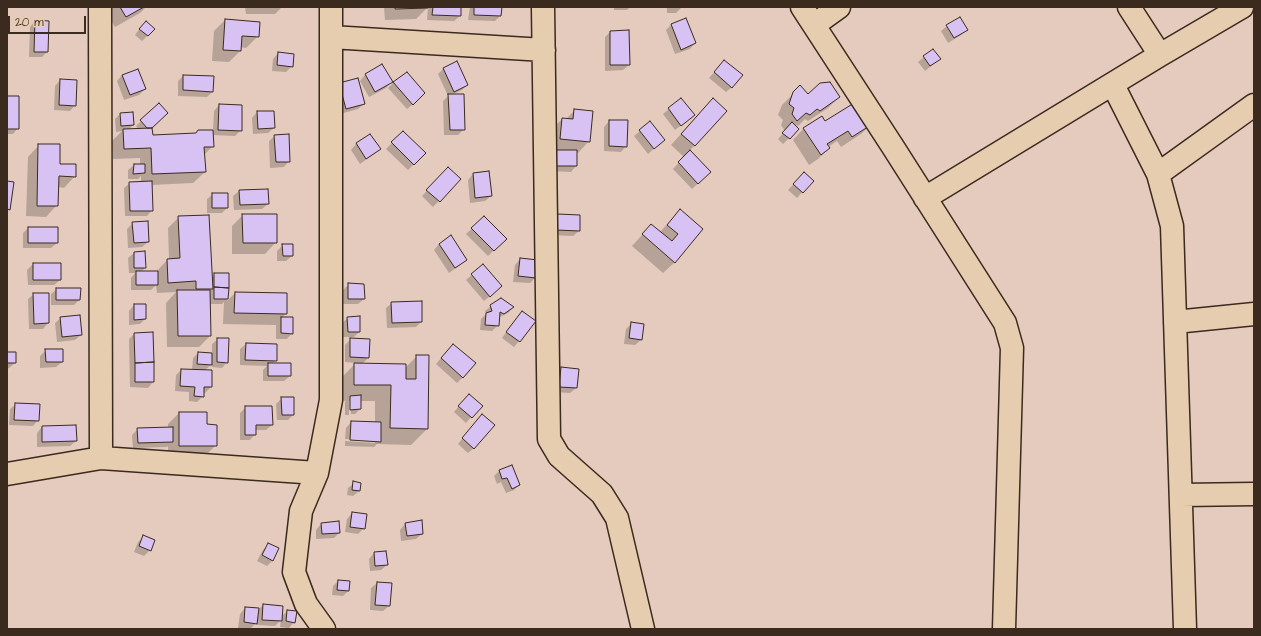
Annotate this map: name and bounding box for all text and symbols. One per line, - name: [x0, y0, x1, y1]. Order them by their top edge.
- scale bar: [10, 8, 88, 34]
- text: 20 m: [15, 14, 44, 31]

